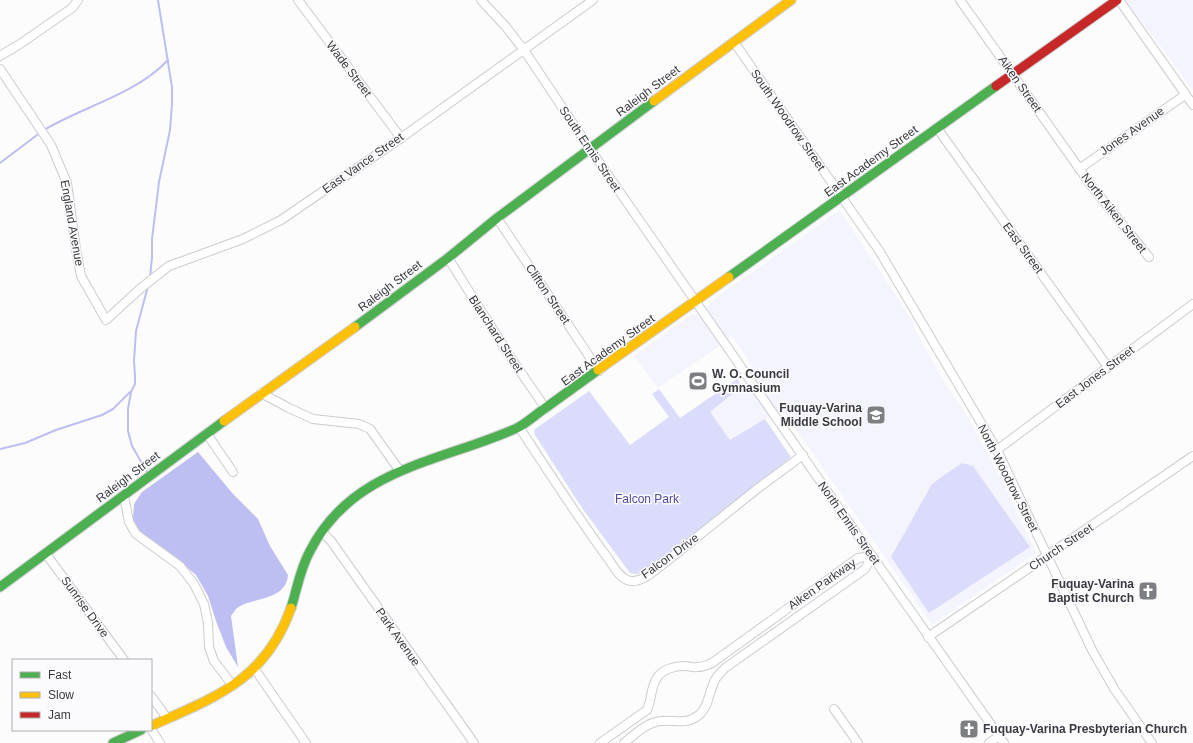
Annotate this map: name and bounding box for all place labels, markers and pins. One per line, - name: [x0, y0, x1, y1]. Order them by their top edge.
- place label: W. O. Council Gymnasium: [712, 367, 789, 395]
- sports icon: W. O. Council Gymnasium: [687, 370, 709, 392]
- place label: Fuquay-Varina Middle School: [779, 401, 862, 429]
- school or university icon: Fuquay-Varina Middle School: [865, 404, 887, 426]
- place label: Fuquay-Varina Baptist Church: [1048, 577, 1134, 605]
- church icon: Fuquay-Varina Baptist Church: [1137, 580, 1159, 602]
- church icon: Fuquay-Varina Presbyterian Church: [958, 718, 980, 740]
- place label: Fuquay-Varina Presbyterian Church: [983, 722, 1187, 736]

